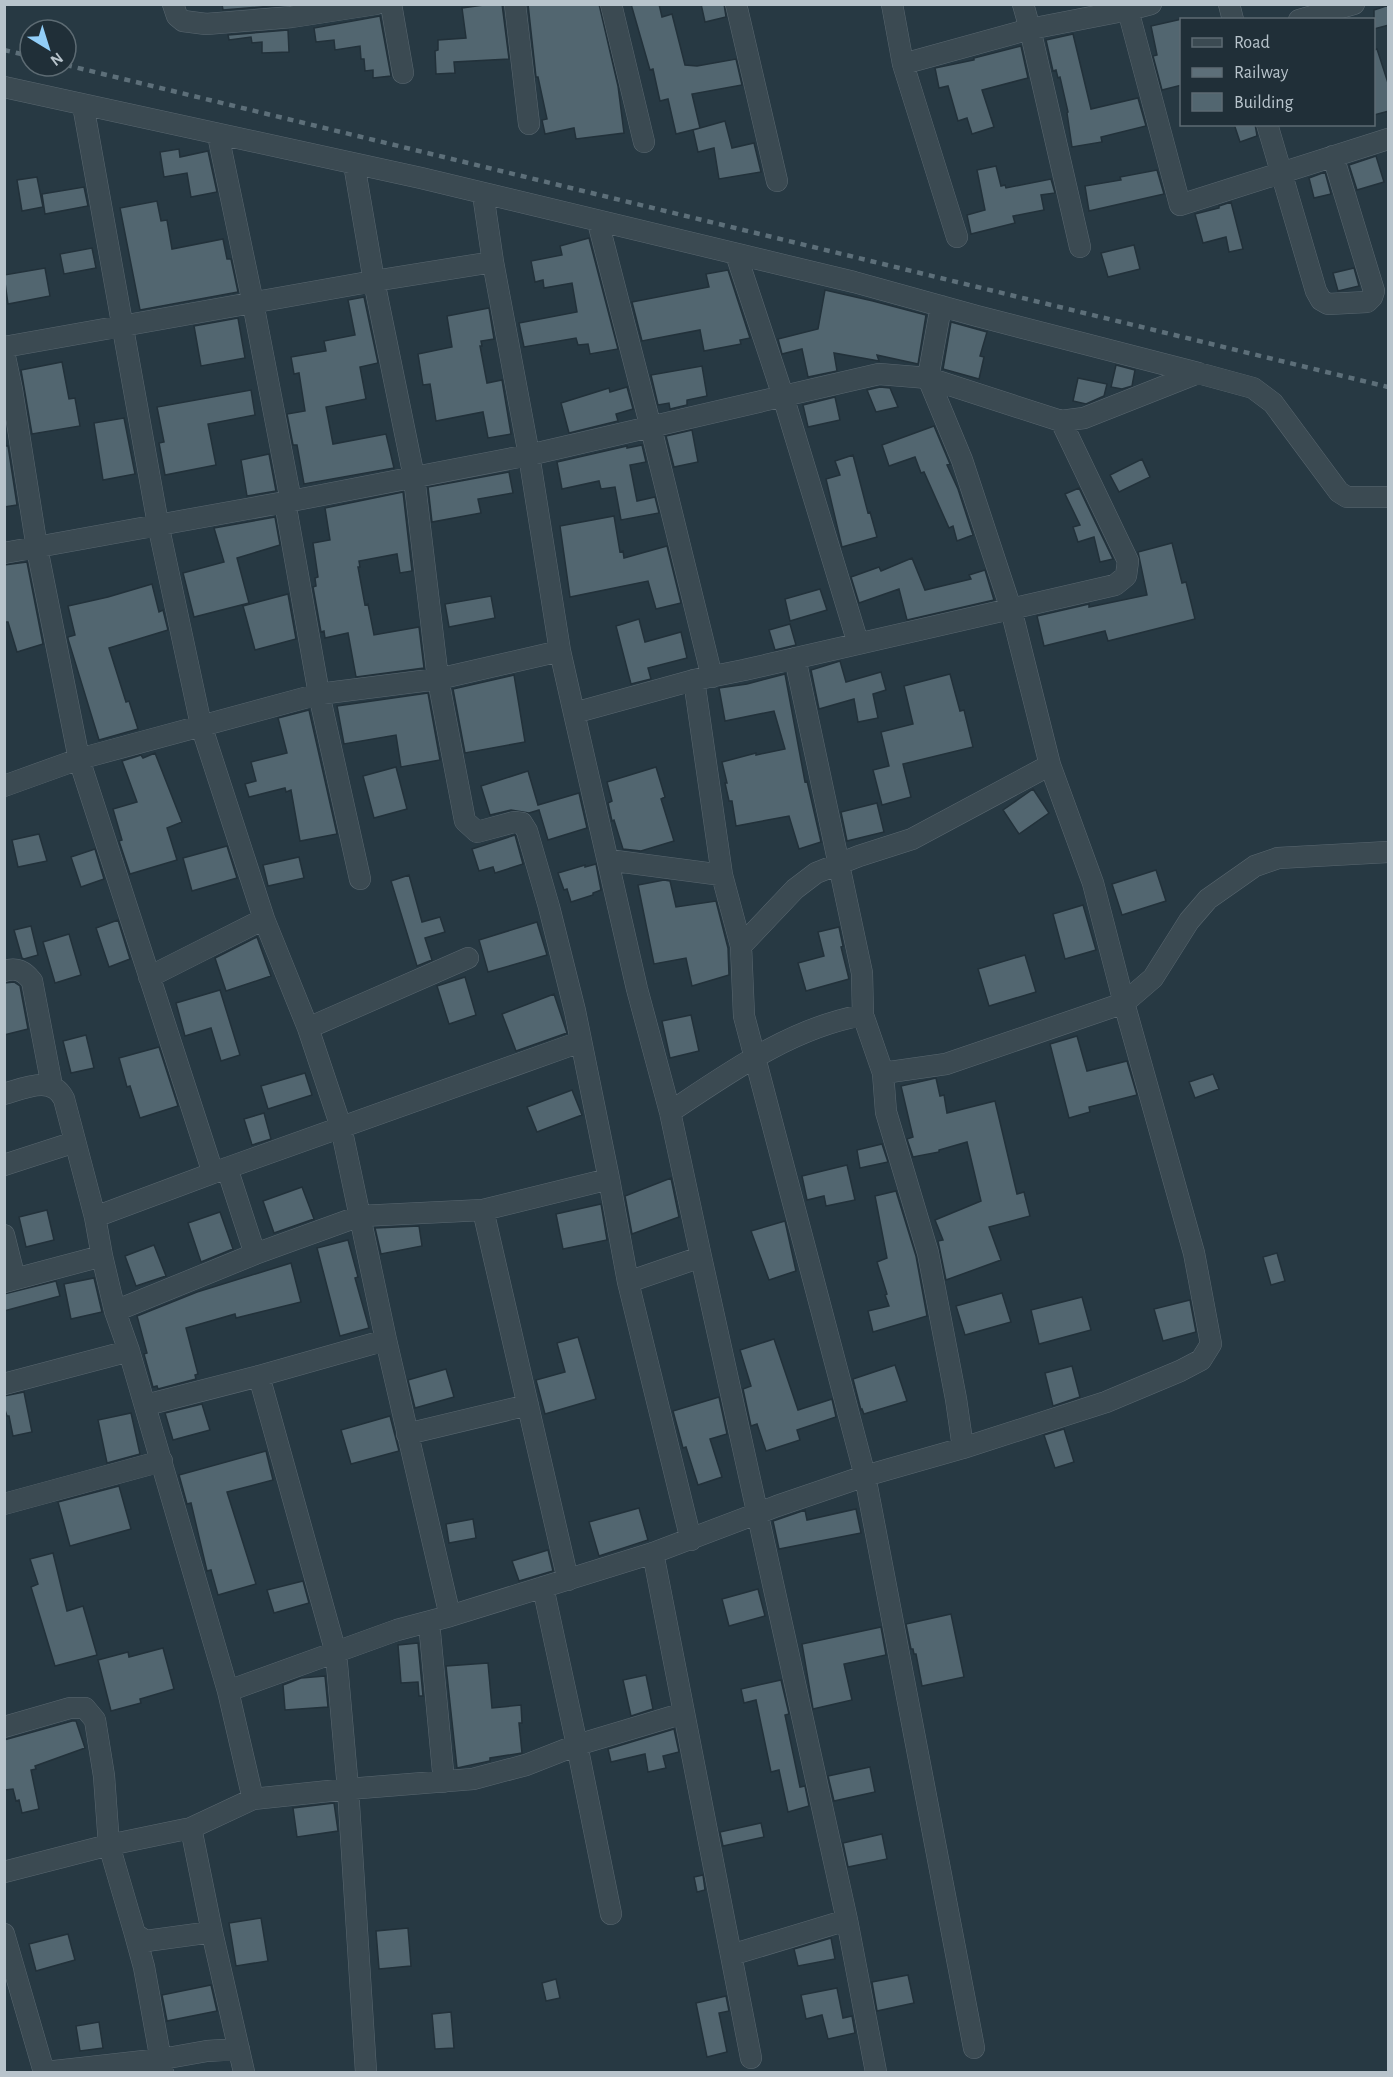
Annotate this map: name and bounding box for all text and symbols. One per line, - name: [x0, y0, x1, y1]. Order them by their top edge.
- north arrow: [18, 18, 78, 78]
- legend: [1180, 18, 1375, 126]
- text: Road: [1234, 34, 1270, 52]
- text: N: [47, 49, 66, 69]
- text: Railway: [1234, 64, 1289, 82]
- text: Building: [1234, 94, 1294, 112]

